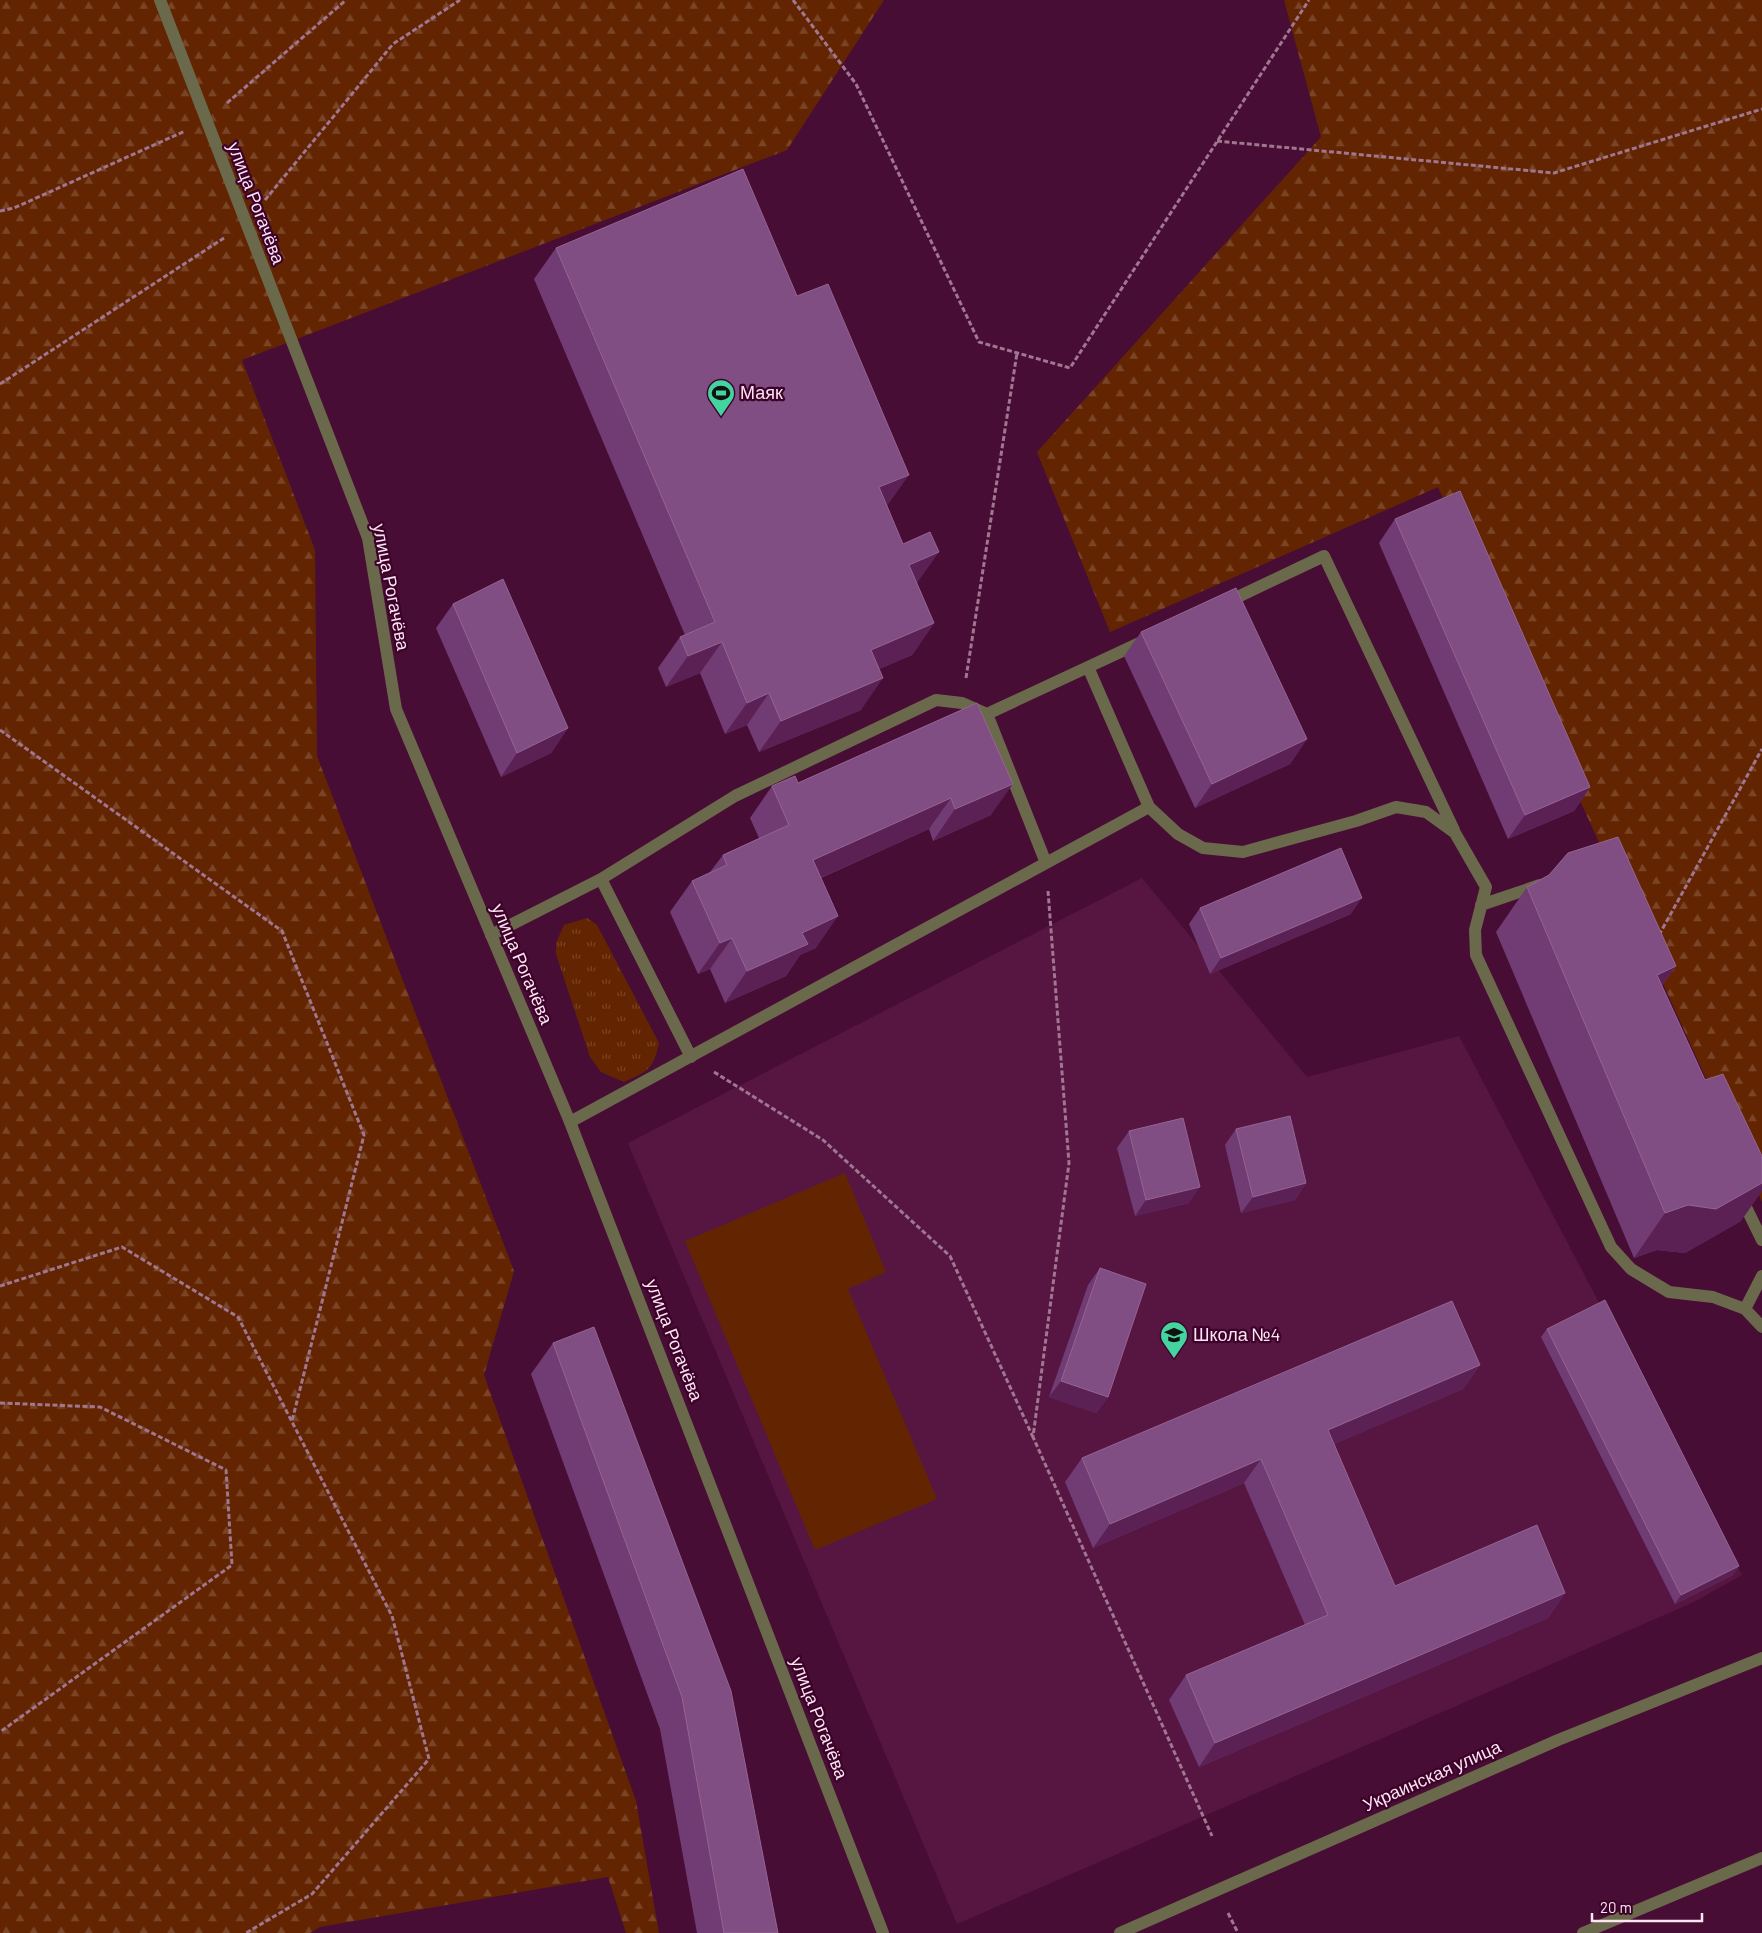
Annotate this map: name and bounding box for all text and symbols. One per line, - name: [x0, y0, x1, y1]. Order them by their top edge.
- street label: улица Рогачёва: [224, 139, 291, 268]
- sports icon: Маяк: [706, 378, 736, 417]
- place label: Маяк: [740, 381, 783, 403]
- street label: улица Рогачёва: [369, 521, 415, 653]
- street label: улица Рогачёва: [488, 900, 559, 1028]
- street label: улица Рогачёва: [642, 1276, 709, 1405]
- school or university icon: Школа №4: [1159, 1320, 1189, 1359]
- place label: Школа №4: [1193, 1323, 1281, 1345]
- street label: улица Рогачёва: [787, 1654, 854, 1783]
- street label: Украинская улица: [1359, 1734, 1505, 1815]
- scale bar: [1592, 1890, 1702, 1922]
- text: 20 m: [1600, 1898, 1632, 1916]

